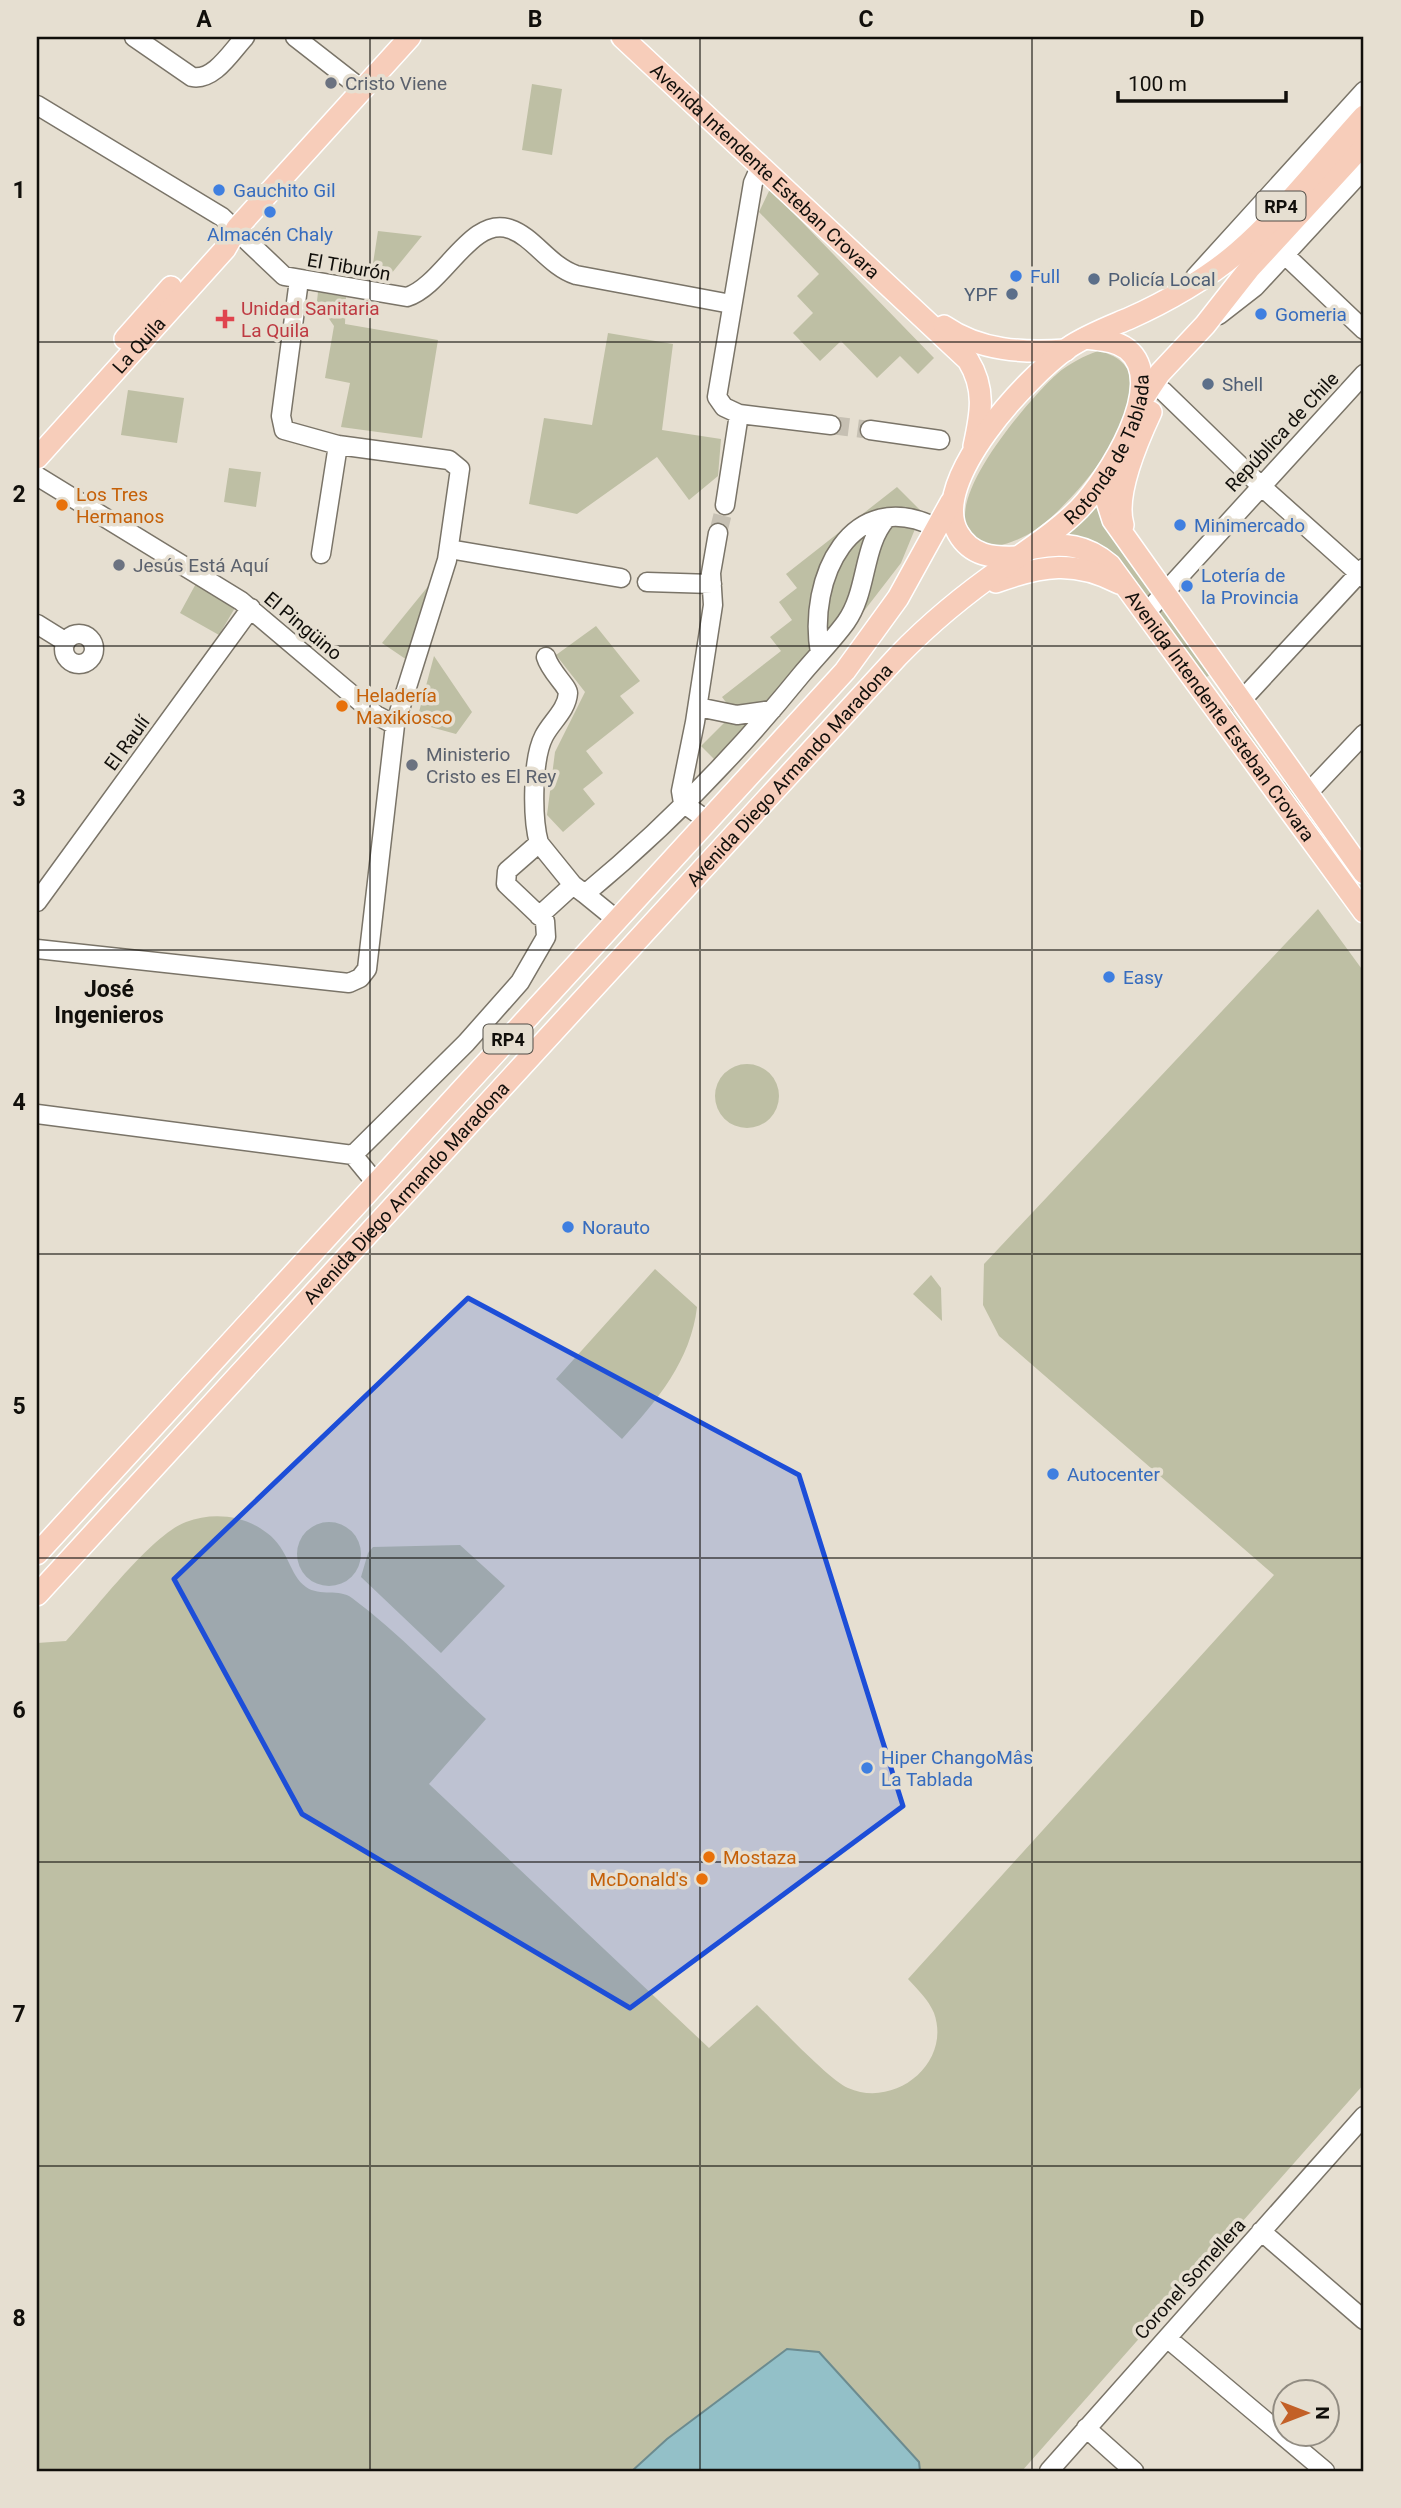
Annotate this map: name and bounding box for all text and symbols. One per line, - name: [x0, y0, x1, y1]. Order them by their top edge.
- text: A: [196, 6, 212, 33]
- text: B: [528, 6, 542, 33]
- text: C: [858, 6, 874, 33]
- text: D: [1190, 6, 1204, 33]
- street label: Avenida Intendente Esteban Crovara: [646, 58, 885, 283]
- scale bar: [1118, 60, 1286, 104]
- place label: Cristo Viene: [345, 72, 447, 95]
- text: 100 m: [1128, 72, 1187, 96]
- marker: Cristo Viene: [323, 75, 339, 91]
- text: 1: [12, 177, 26, 204]
- place label: Gauchito Gil: [233, 179, 336, 202]
- marker: Gauchito Gil: [211, 182, 227, 198]
- road number: RP4: [1256, 191, 1306, 220]
- marker: Almacén Chaly: [262, 204, 278, 220]
- place label: Almacén Chaly: [207, 223, 333, 246]
- street label: El Tiburón: [305, 248, 393, 286]
- place label: Full: [1030, 265, 1060, 288]
- marker: Full: [1008, 268, 1024, 284]
- place label: Policía Local: [1108, 268, 1216, 291]
- marker: Policía Local: [1086, 271, 1102, 287]
- place label: YPF: [964, 283, 998, 306]
- marker: YPF: [1004, 286, 1020, 302]
- place label: Unidad Sanitaria La Quila: [241, 297, 380, 342]
- place label: Gomeria: [1275, 303, 1347, 326]
- marker: Gomeria: [1253, 306, 1269, 322]
- marker: Unidad Sanitaria La Quila: [215, 309, 235, 329]
- street label: La Quila: [107, 312, 170, 378]
- street label: República de Chile: [1221, 367, 1343, 497]
- place label: Shell: [1222, 373, 1263, 396]
- street label: Rotonda de Tablada: [1059, 374, 1153, 529]
- marker: Shell: [1200, 376, 1216, 392]
- text: 2: [12, 481, 26, 508]
- place label: Los Tres Hermanos: [76, 483, 164, 528]
- marker: Los Tres Hermanos: [54, 497, 70, 513]
- place label: Minimercado: [1194, 514, 1305, 537]
- marker: Minimercado: [1172, 517, 1188, 533]
- place label: Jesús Está Aquí: [133, 554, 270, 577]
- marker: Jesús Está Aquí: [111, 557, 127, 573]
- place label: Lotería de la Provincia: [1201, 564, 1299, 609]
- marker: Lotería de la Provincia: [1179, 578, 1195, 594]
- street label: Avenida Intendente Esteban Crovara: [1121, 586, 1320, 846]
- street label: El Pingüino: [259, 587, 347, 665]
- street label: Avenida Diego Armando Maradona: [681, 659, 897, 891]
- place label: Heladería Maxikiosco: [356, 684, 453, 729]
- marker: Heladería Maxikiosco: [334, 698, 350, 714]
- street label: El Raulí: [99, 710, 155, 775]
- place label: Ministerio Cristo es El Rey: [426, 743, 556, 788]
- marker: Ministerio Cristo es El Rey: [404, 757, 420, 773]
- text: 3: [12, 785, 26, 812]
- place label: Easy: [1123, 966, 1163, 989]
- marker: Easy: [1101, 969, 1117, 985]
- district label: José Ingenieros: [54, 976, 164, 1029]
- road number: RP4: [484, 1024, 532, 1054]
- street label: Avenida Diego Armando Maradona: [298, 1077, 514, 1309]
- text: 4: [12, 1089, 26, 1116]
- place label: Norauto: [582, 1216, 650, 1239]
- marker: Norauto: [560, 1219, 576, 1235]
- text: 5: [12, 1393, 26, 1420]
- place label: Autocenter: [1067, 1463, 1160, 1486]
- marker: Autocenter: [1045, 1466, 1061, 1482]
- text: 6: [12, 1697, 26, 1724]
- place label: Hiper ChangoMâs La Tablada: [881, 1746, 1033, 1791]
- marker: Hiper ChangoMâs La Tablada: [859, 1760, 875, 1776]
- place label: Mostaza: [723, 1846, 797, 1869]
- marker: Mostaza: [701, 1849, 717, 1865]
- place label: McDonald's: [590, 1868, 688, 1891]
- marker: McDonald's: [694, 1871, 710, 1887]
- text: 7: [12, 2001, 26, 2028]
- street label: Coronel Somellera: [1130, 2214, 1250, 2344]
- text: 8: [12, 2305, 26, 2332]
- north arrow: [1272, 2378, 1342, 2448]
- text: N: [1311, 2406, 1334, 2420]

